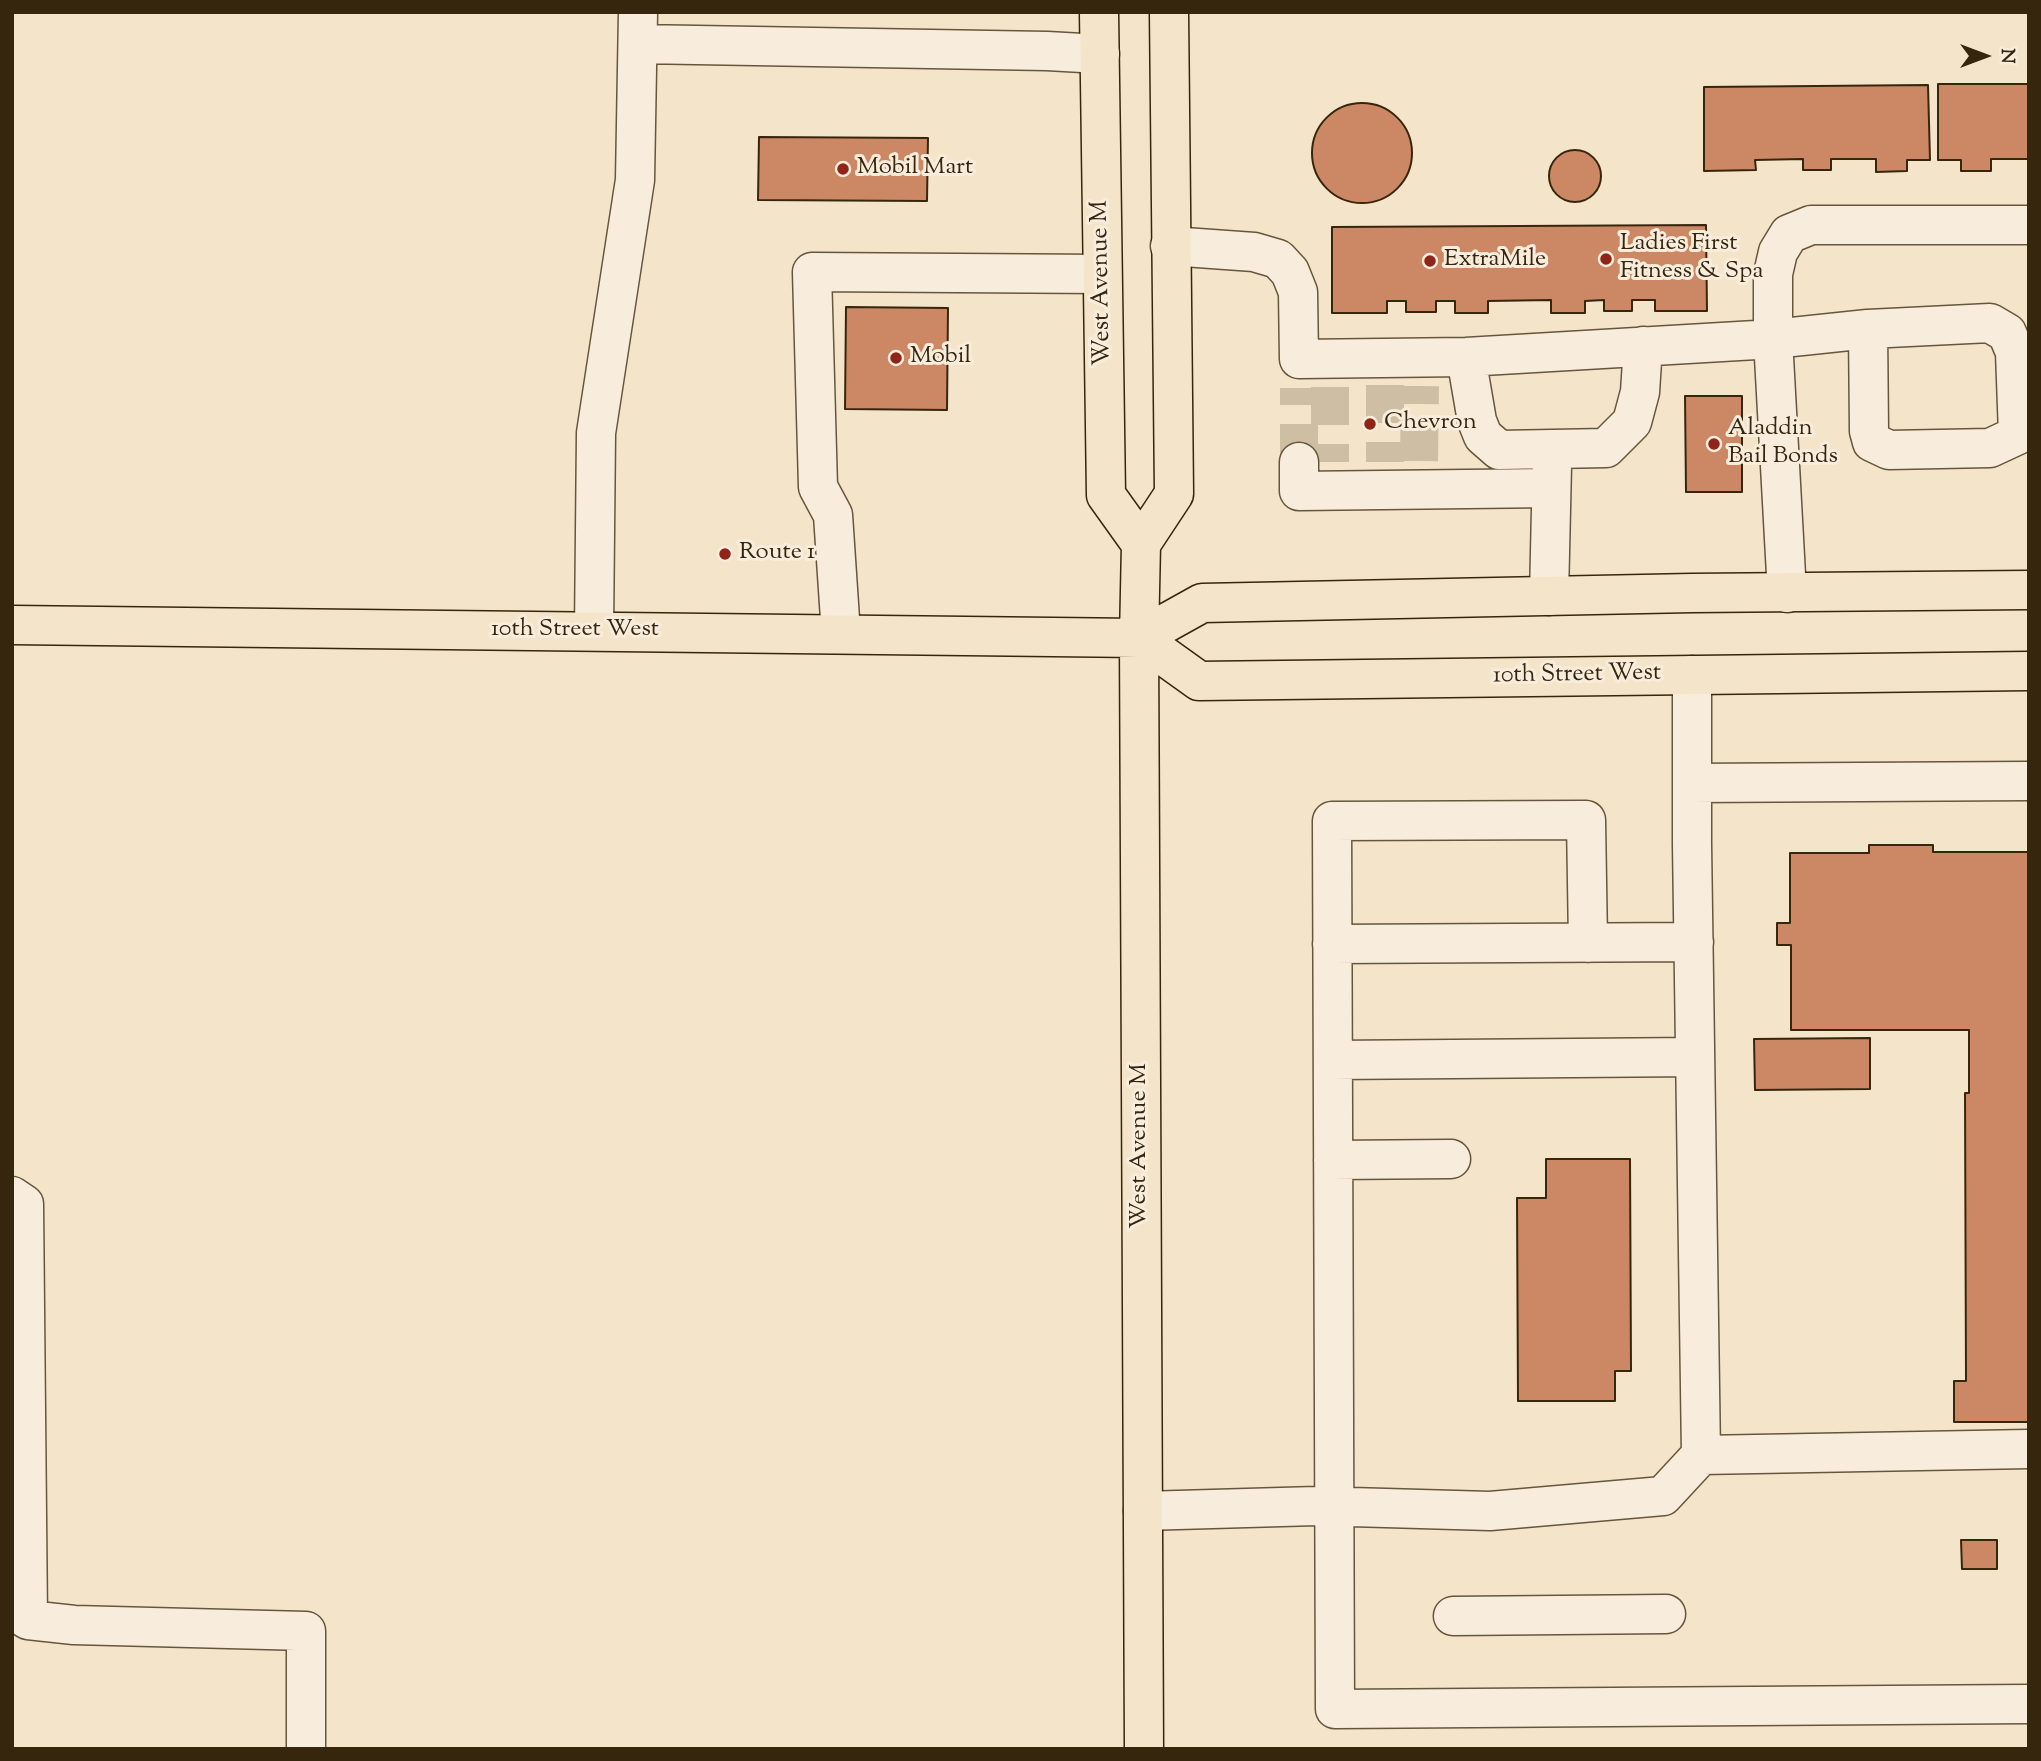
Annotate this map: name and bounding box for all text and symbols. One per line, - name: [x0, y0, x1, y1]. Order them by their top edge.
- north arrow: [1950, 21, 2020, 91]
- text: N: [1993, 48, 2020, 64]
- place label: Mobil Mart: [857, 155, 973, 183]
- marker: Mobil Mart: [835, 161, 851, 177]
- street label: West Avenue M: [1087, 200, 1119, 366]
- place label: Ladies First Fitness & Spa: [1620, 231, 1763, 287]
- place label: ExtraMile: [1444, 247, 1546, 275]
- marker: Ladies First Fitness & Spa: [1598, 251, 1614, 267]
- marker: ExtraMile: [1422, 253, 1438, 269]
- place label: Mobil: [910, 344, 971, 372]
- marker: Mobil: [888, 350, 904, 366]
- place label: Chevron: [1384, 410, 1477, 438]
- marker: Chevron: [1362, 416, 1378, 432]
- place label: Aladdin Bail Bonds: [1728, 416, 1838, 472]
- marker: Aladdin Bail Bonds: [1706, 436, 1722, 452]
- place label: Route 1: [739, 540, 815, 568]
- marker: Route 1: [717, 546, 733, 562]
- street label: 10th Street West: [491, 617, 659, 645]
- street label: 10th Street West: [1493, 660, 1661, 692]
- street label: West Avenue M: [1127, 1063, 1155, 1229]

